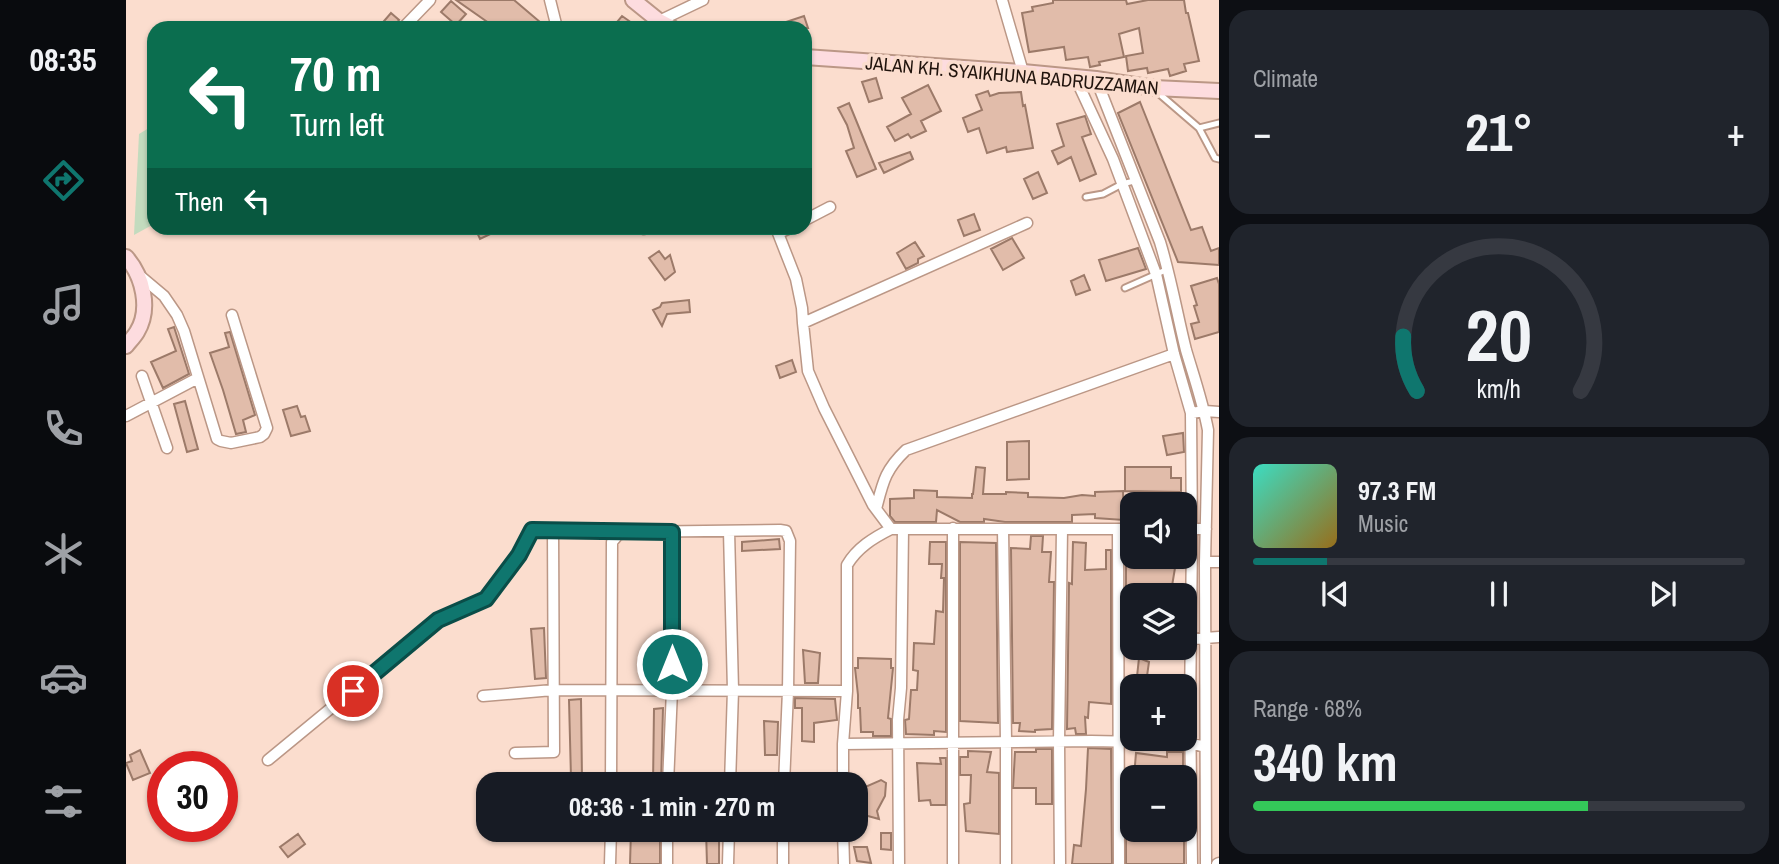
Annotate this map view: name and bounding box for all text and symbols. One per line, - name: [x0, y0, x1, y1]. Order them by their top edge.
- text: 08:35: [29, 38, 97, 81]
- text: 70 m: [290, 40, 382, 106]
- icon: left: [175, 49, 266, 140]
- street label: JALAN KH. SYAIKHUNA BADRUZZAMAN: [864, 49, 1160, 101]
- text: Climate: [1253, 63, 1318, 94]
- text: 21°: [1465, 97, 1533, 167]
- text: Turn left: [290, 103, 384, 146]
- text: −: [1253, 107, 1271, 158]
- text: +: [1727, 107, 1745, 158]
- icon: directions: [39, 156, 88, 205]
- icon: left: [238, 182, 276, 220]
- text: Then: [175, 184, 224, 219]
- icon: music: [39, 280, 88, 329]
- text: 20: [1466, 287, 1532, 385]
- text: km/h: [1477, 372, 1521, 406]
- icon: phone: [39, 404, 88, 453]
- text: 97.3 FM: [1358, 473, 1436, 508]
- map controls: [1120, 492, 1197, 842]
- button: sound: [1120, 492, 1197, 569]
- text: Music: [1358, 508, 1408, 539]
- icon: climate: [39, 529, 88, 578]
- icon: previous: [1316, 575, 1354, 613]
- icon: pause: [1480, 575, 1518, 613]
- icon: next: [1644, 575, 1682, 613]
- button: layers: [1120, 583, 1197, 660]
- position arrow: [635, 627, 709, 701]
- icon: car: [39, 653, 88, 702]
- pin: [323, 661, 383, 721]
- icon: arrive: [334, 672, 372, 710]
- button: +: [1120, 674, 1197, 751]
- text: Range · 68%: [1253, 693, 1362, 724]
- text: 340 km: [1253, 727, 1398, 797]
- speed limit sign: 30: [147, 751, 238, 842]
- button: −: [1120, 765, 1197, 842]
- icon: filters: [39, 777, 88, 826]
- text: 08:36 · 1 min · 270 m: [569, 789, 775, 824]

